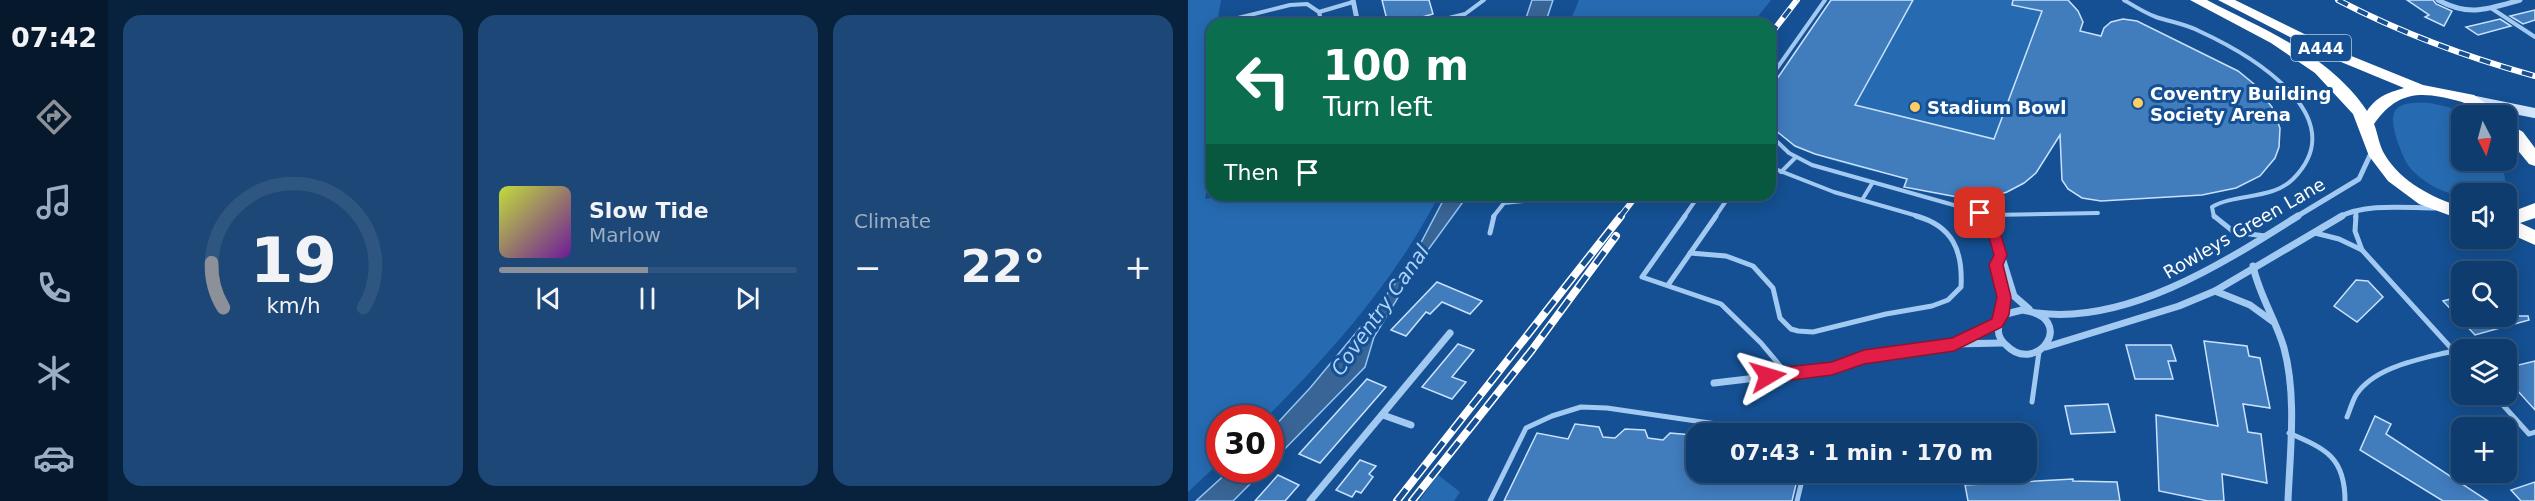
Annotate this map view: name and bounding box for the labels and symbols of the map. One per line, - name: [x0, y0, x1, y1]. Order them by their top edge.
- road number: A444: [2291, 35, 2351, 61]
- place label: Coventry Building Society Arena: [2150, 83, 2331, 125]
- marker: Coventry Building Society Arena: [2131, 96, 2145, 110]
- place label: Stadium Bowl: [1927, 97, 2067, 118]
- marker: Stadium Bowl: [1908, 100, 1922, 114]
- north arrow: [2451, 105, 2517, 171]
- street label: Rowleys Green Lane: [2159, 173, 2329, 283]
- pin: [1954, 187, 2005, 238]
- water label: Coventry Canal: [1326, 240, 1434, 380]
- position arrow: [1736, 344, 1800, 408]
- speed limit sign: 30: [1206, 405, 1284, 483]

